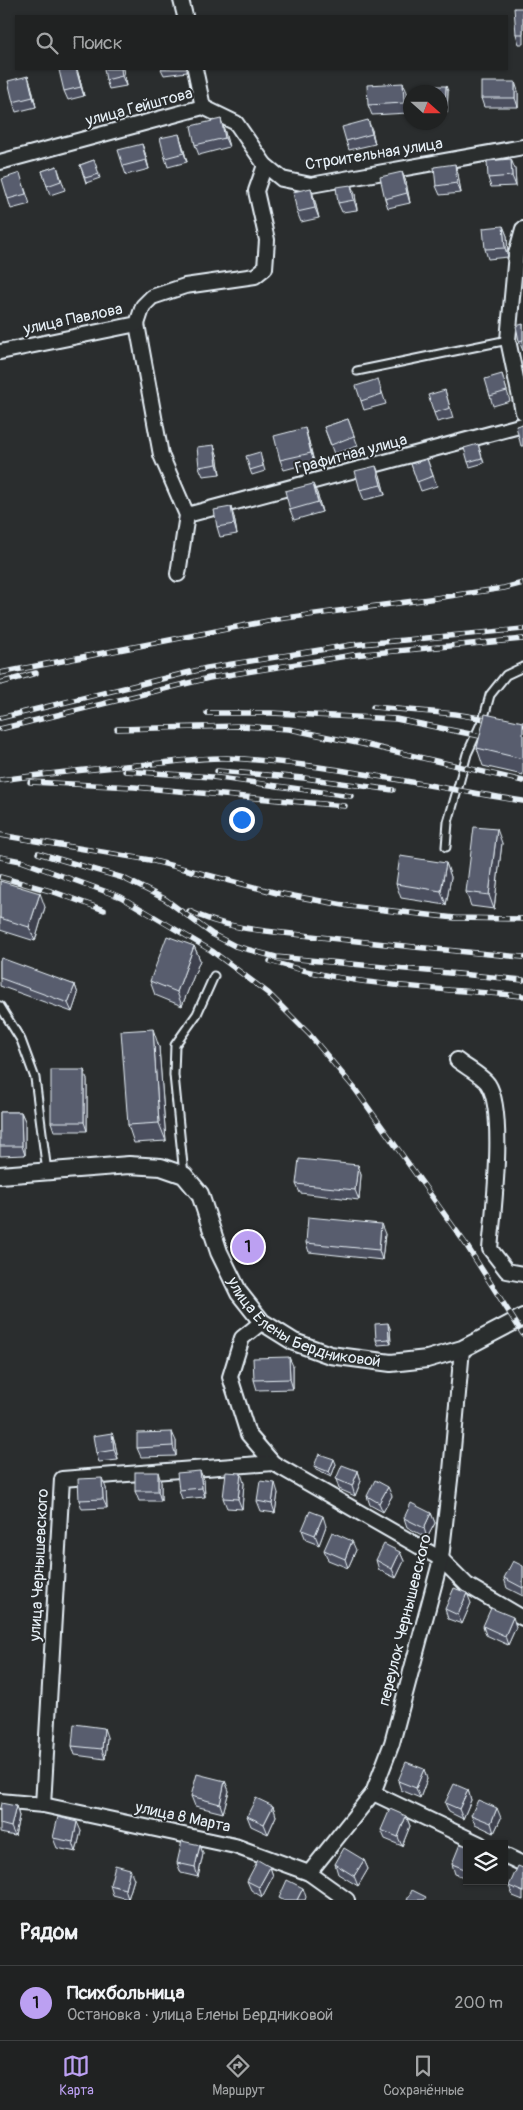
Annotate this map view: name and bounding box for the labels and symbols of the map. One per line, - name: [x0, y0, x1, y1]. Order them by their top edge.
- street label: улица Гейштова: [82, 83, 195, 131]
- north arrow: [403, 85, 448, 130]
- street label: Строительная улица: [304, 133, 444, 175]
- street label: улица Павлова: [21, 299, 124, 339]
- street label: Графитная улица: [293, 429, 409, 479]
- your location: [229, 807, 255, 833]
- pin: 1: [232, 1228, 264, 1266]
- street label: улица Елены Бердниковой: [222, 1273, 382, 1372]
- street label: улица Чернышевского: [25, 1488, 53, 1643]
- street label: переулок Чернышевского: [374, 1532, 436, 1708]
- street label: улица 8 Марта: [133, 1797, 232, 1837]

